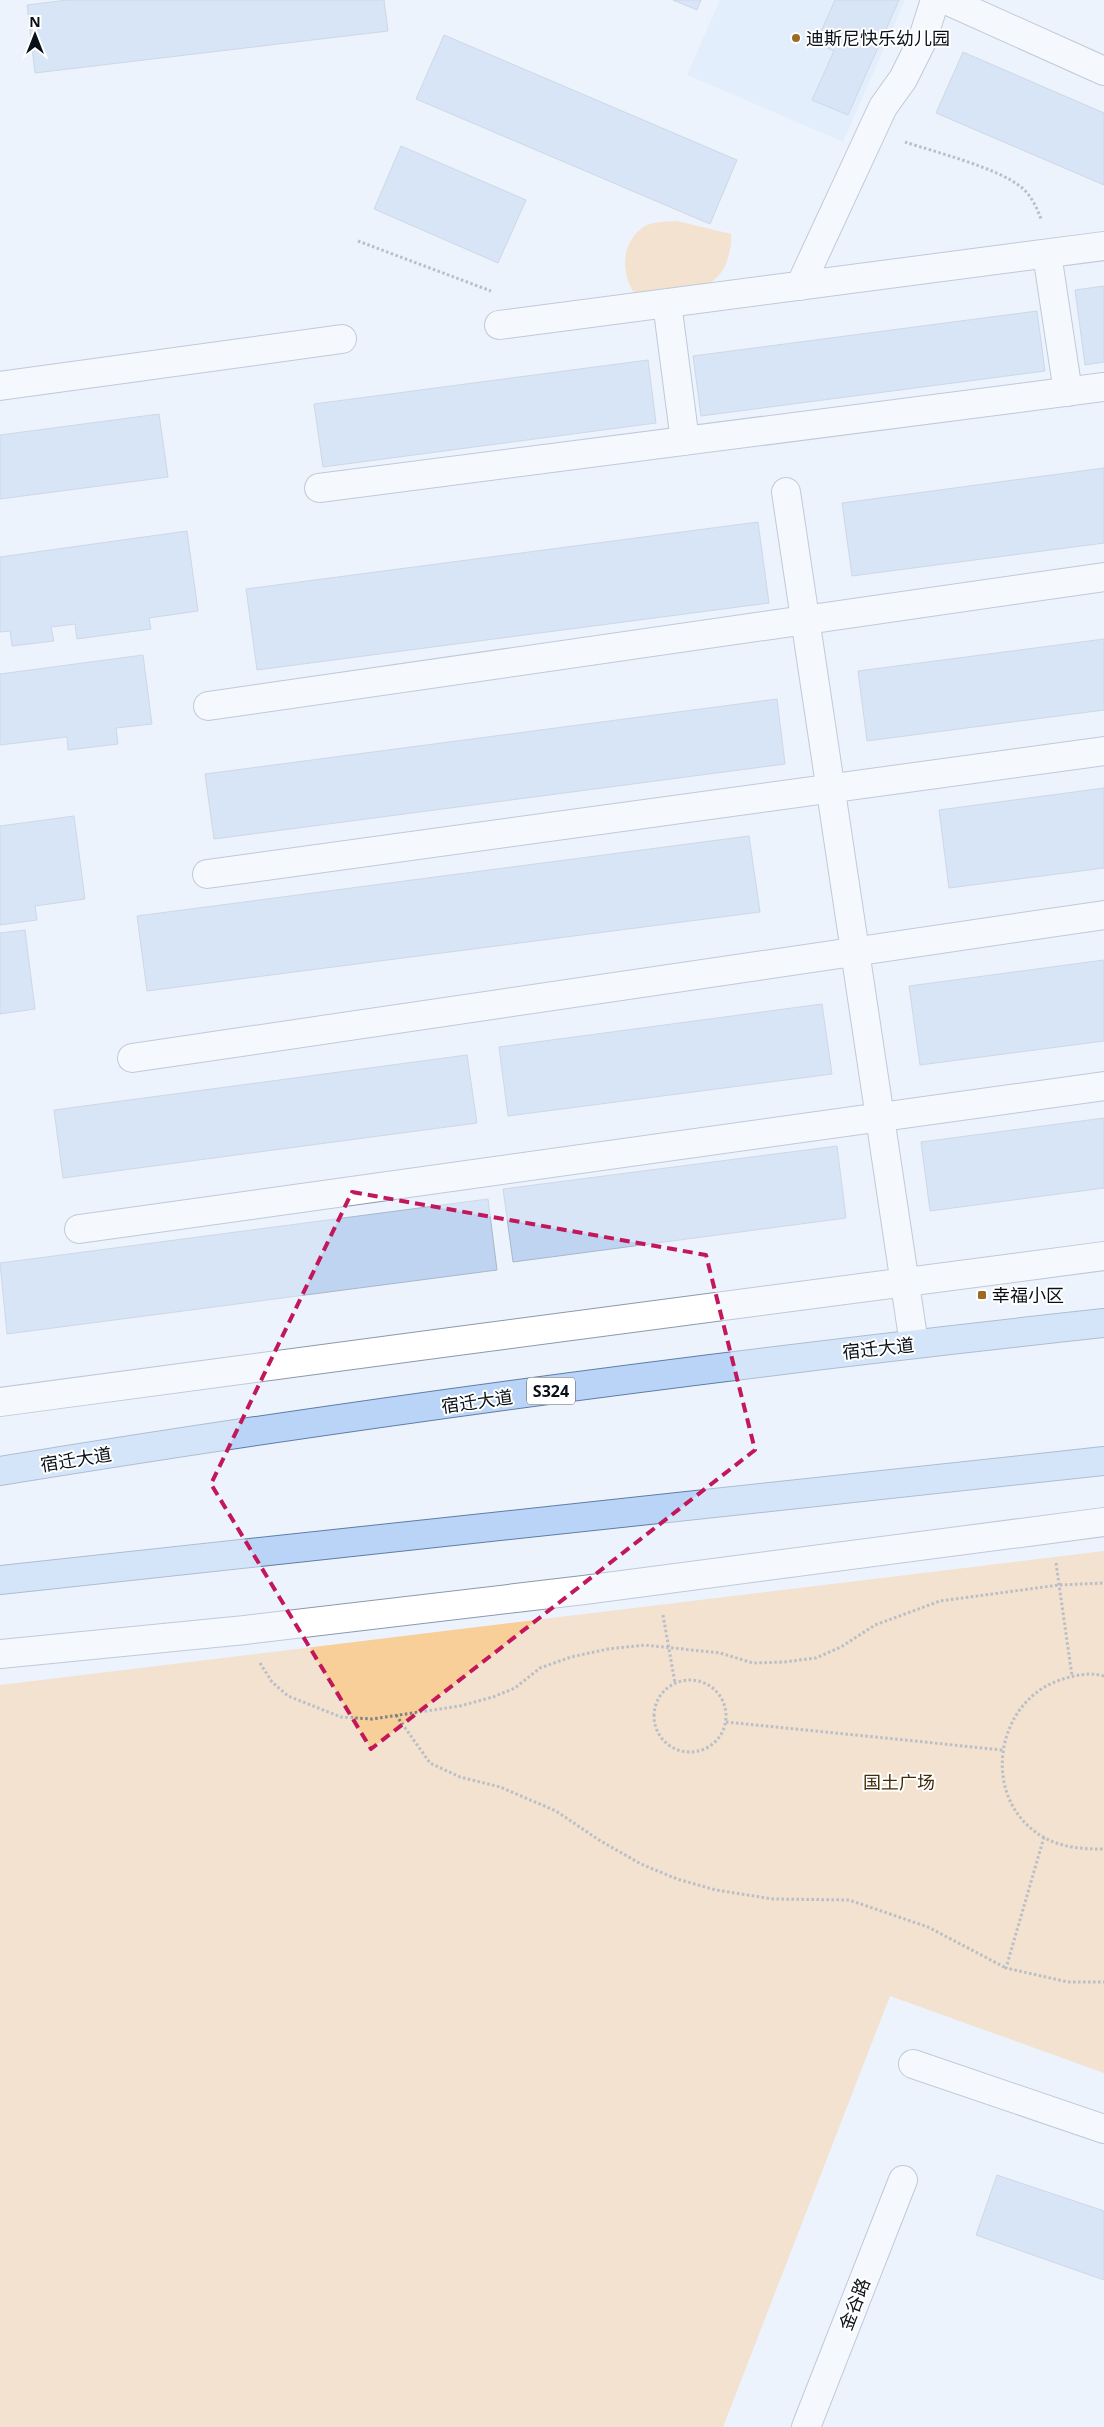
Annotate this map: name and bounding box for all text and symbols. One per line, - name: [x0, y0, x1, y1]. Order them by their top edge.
- north arrow: [10, 10, 60, 60]
- text: N: [29, 12, 41, 31]
- place label: 迪斯尼快乐幼儿园: [806, 26, 950, 50]
- marker: 迪斯尼快乐幼儿园: [790, 32, 802, 44]
- place label: 幸福小区: [992, 1283, 1064, 1307]
- marker: 幸福小区: [976, 1289, 988, 1301]
- street label: 宿迁大道: [841, 1332, 915, 1364]
- road number: S324: [527, 1378, 575, 1404]
- street label: 宿迁大道: [440, 1384, 514, 1418]
- street label: 宿迁大道: [39, 1442, 113, 1476]
- park label: 国土广场: [863, 1770, 935, 1794]
- street label: 金谷路: [833, 2274, 875, 2334]

